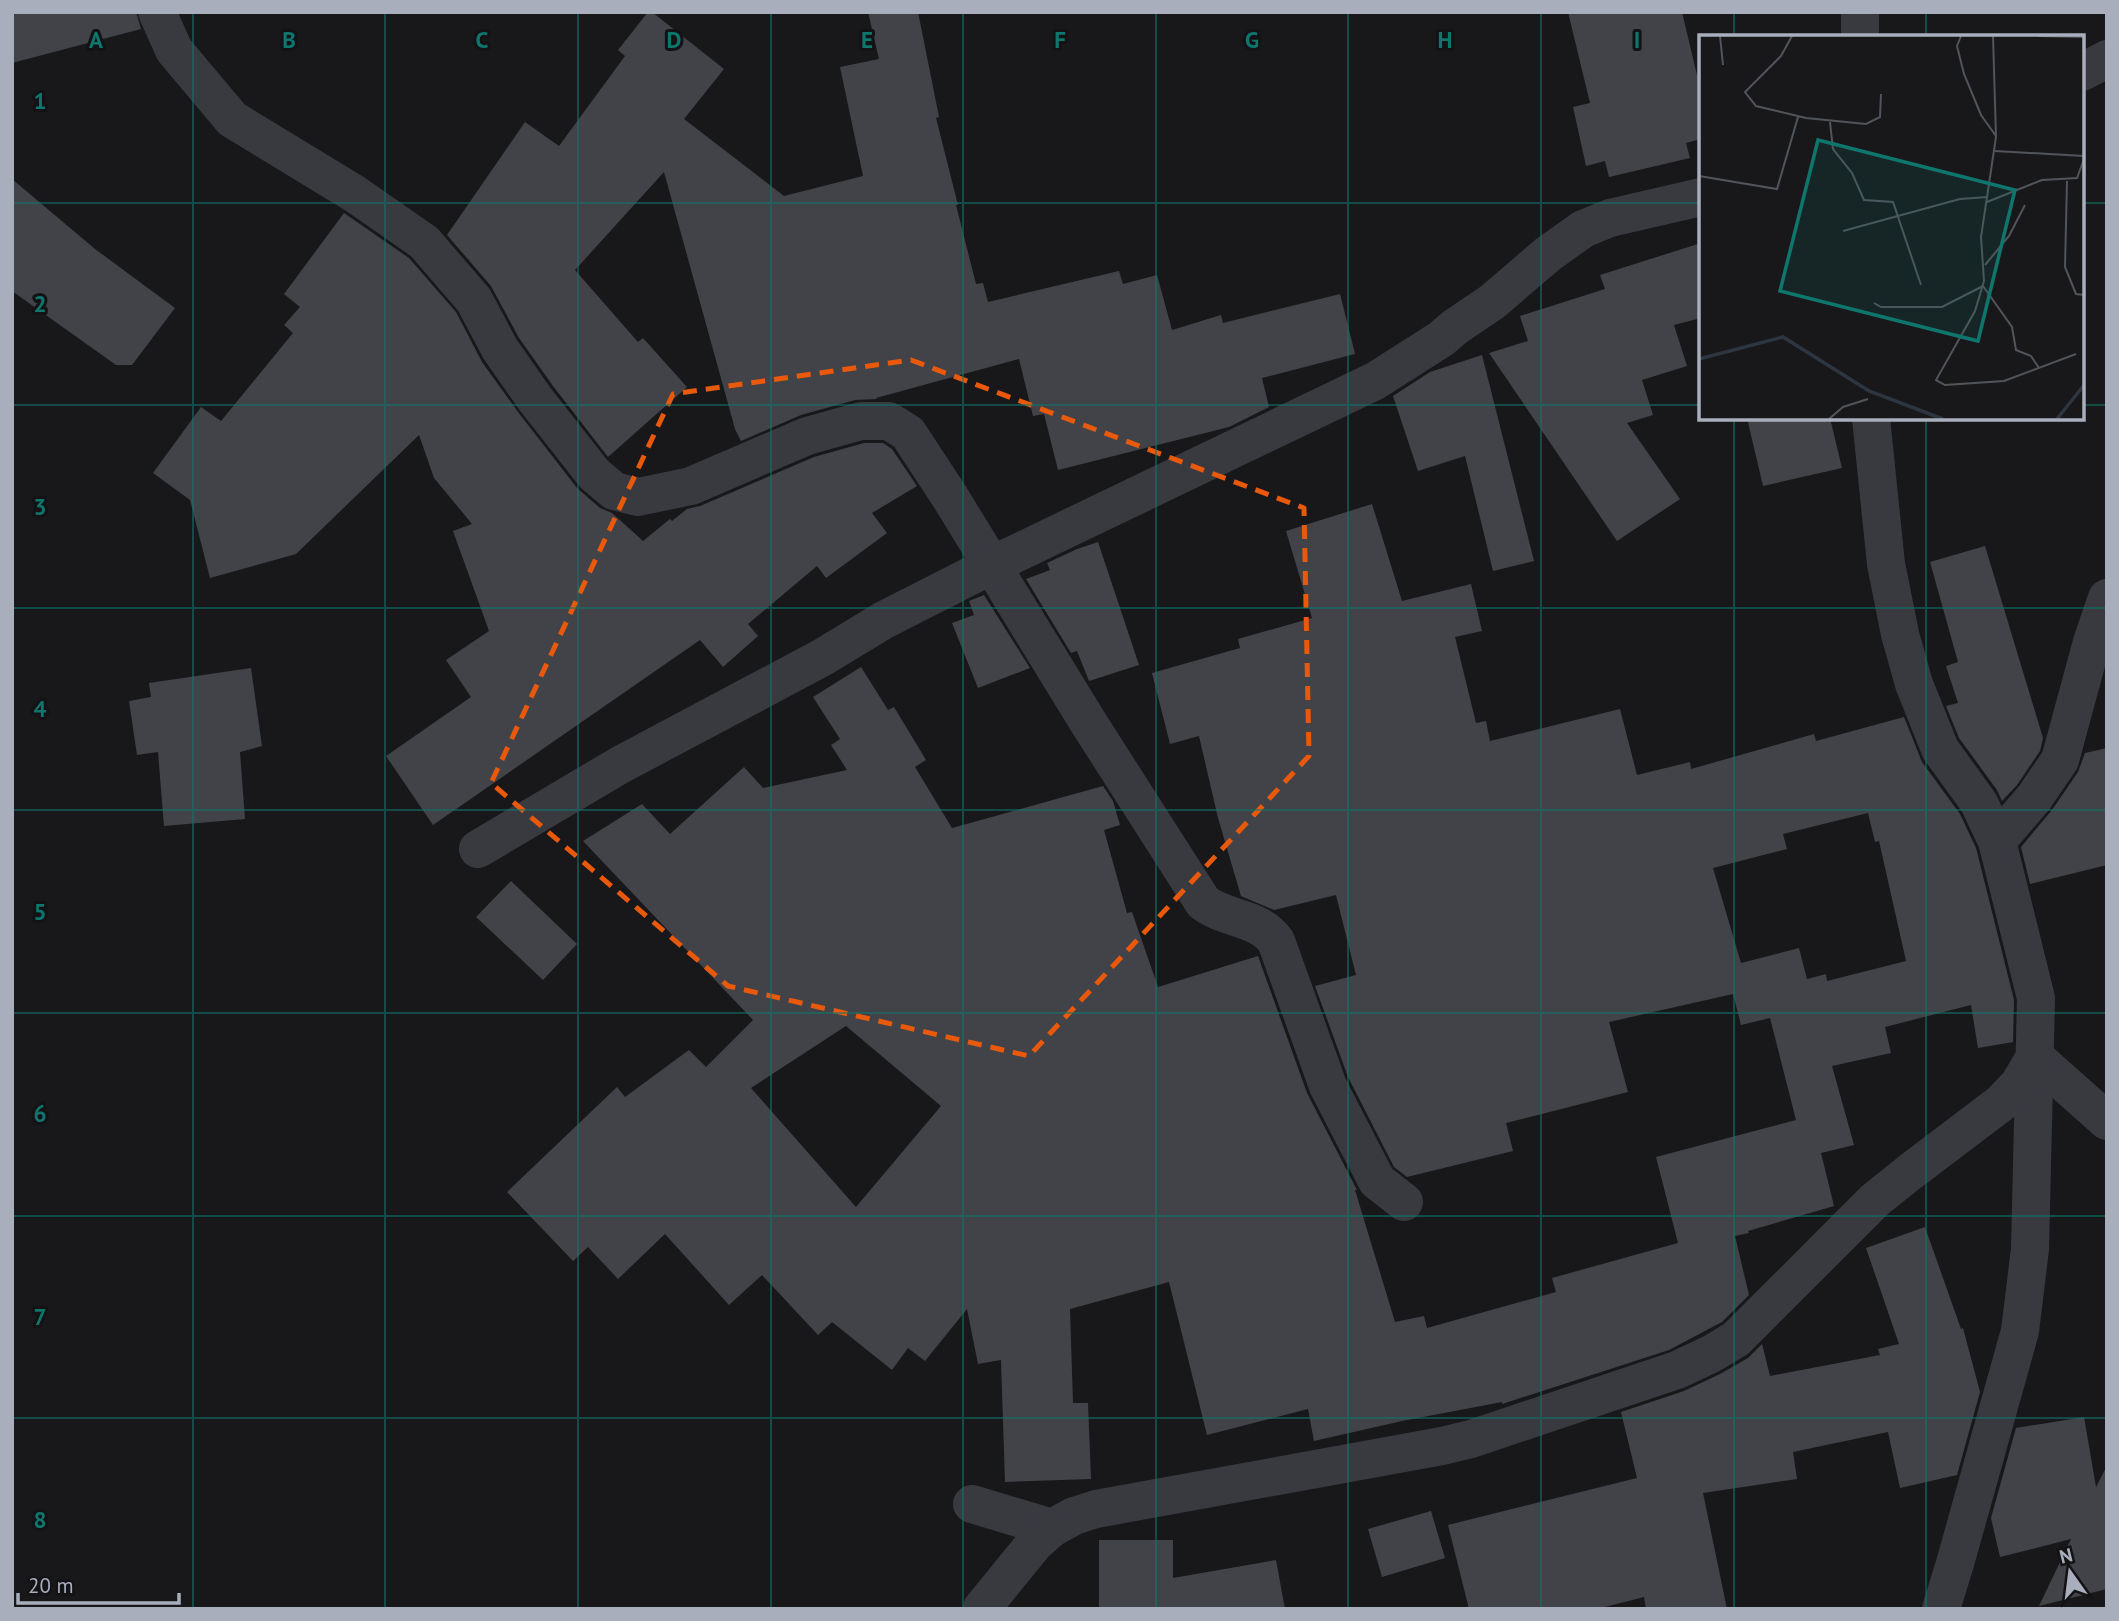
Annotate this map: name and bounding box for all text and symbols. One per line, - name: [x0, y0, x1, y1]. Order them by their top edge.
- text: A: [89, 25, 103, 54]
- text: B: [282, 25, 296, 54]
- text: C: [476, 25, 489, 54]
- text: D: [667, 25, 681, 54]
- text: E: [861, 25, 873, 54]
- text: F: [1054, 25, 1066, 54]
- text: G: [1245, 25, 1259, 54]
- text: H: [1438, 25, 1452, 54]
- text: I: [1634, 25, 1640, 54]
- inset map: [1699, 35, 2084, 420]
- text: 1: [33, 86, 47, 115]
- text: 2: [33, 289, 47, 318]
- text: 3: [33, 492, 47, 521]
- text: 4: [33, 694, 47, 723]
- text: 5: [33, 897, 47, 926]
- text: 6: [33, 1099, 47, 1128]
- text: 7: [33, 1302, 47, 1331]
- text: 8: [33, 1505, 47, 1534]
- north arrow: [2035, 1537, 2105, 1607]
- text: N: [2057, 1542, 2075, 1569]
- scale bar: [18, 1562, 178, 1606]
- text: 20 m: [28, 1572, 74, 1599]

